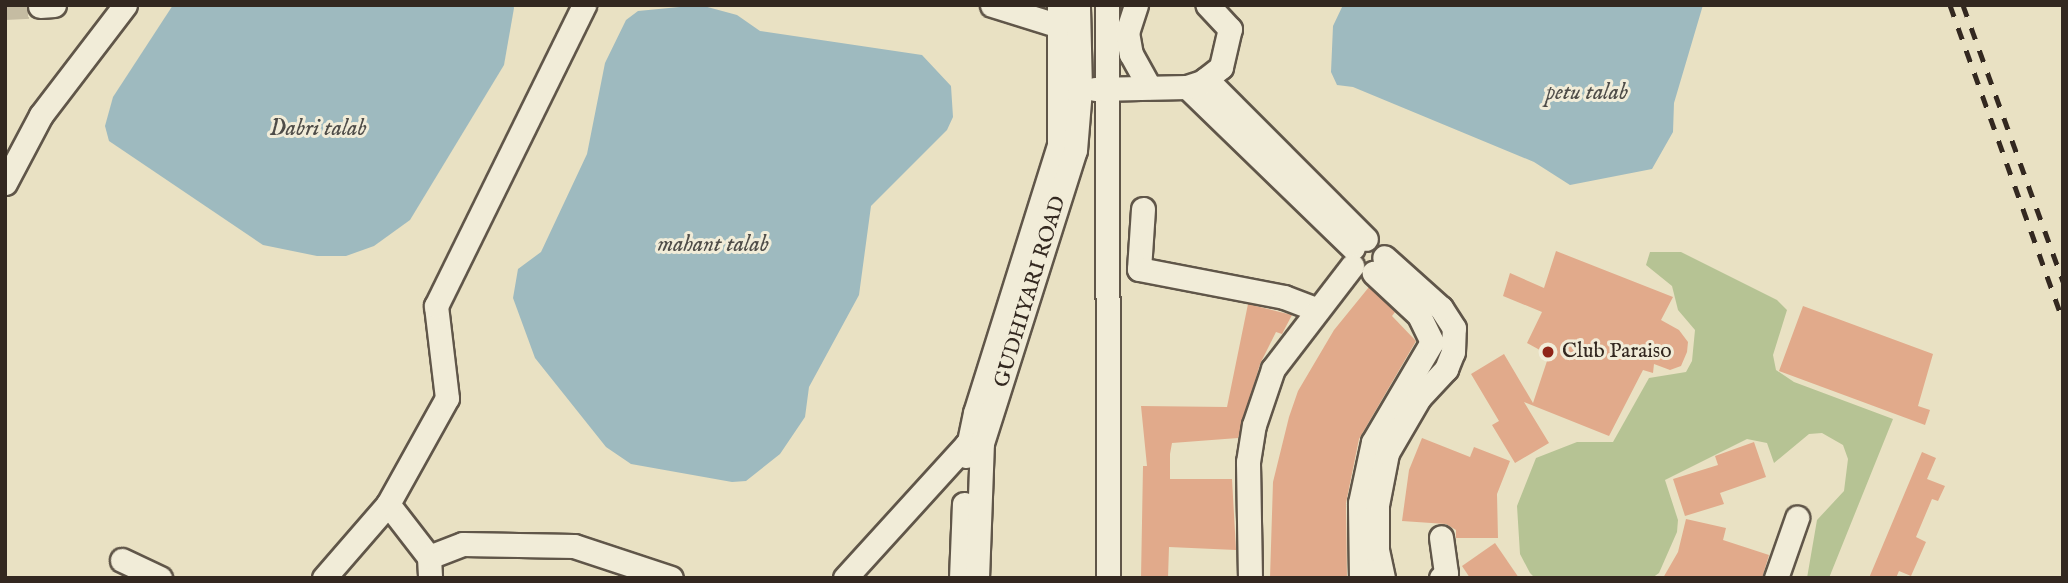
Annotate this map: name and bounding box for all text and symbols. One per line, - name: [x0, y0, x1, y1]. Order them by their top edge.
- water label: petu talab: [1546, 79, 1628, 107]
- water label: Dabri talab: [270, 115, 366, 143]
- street label: GUDHIYARI ROAD: [990, 193, 1072, 391]
- water label: mahant talab: [657, 231, 769, 259]
- place label: Club Paraiso: [1562, 339, 1672, 365]
- marker: Club Paraiso: [1540, 344, 1556, 360]

